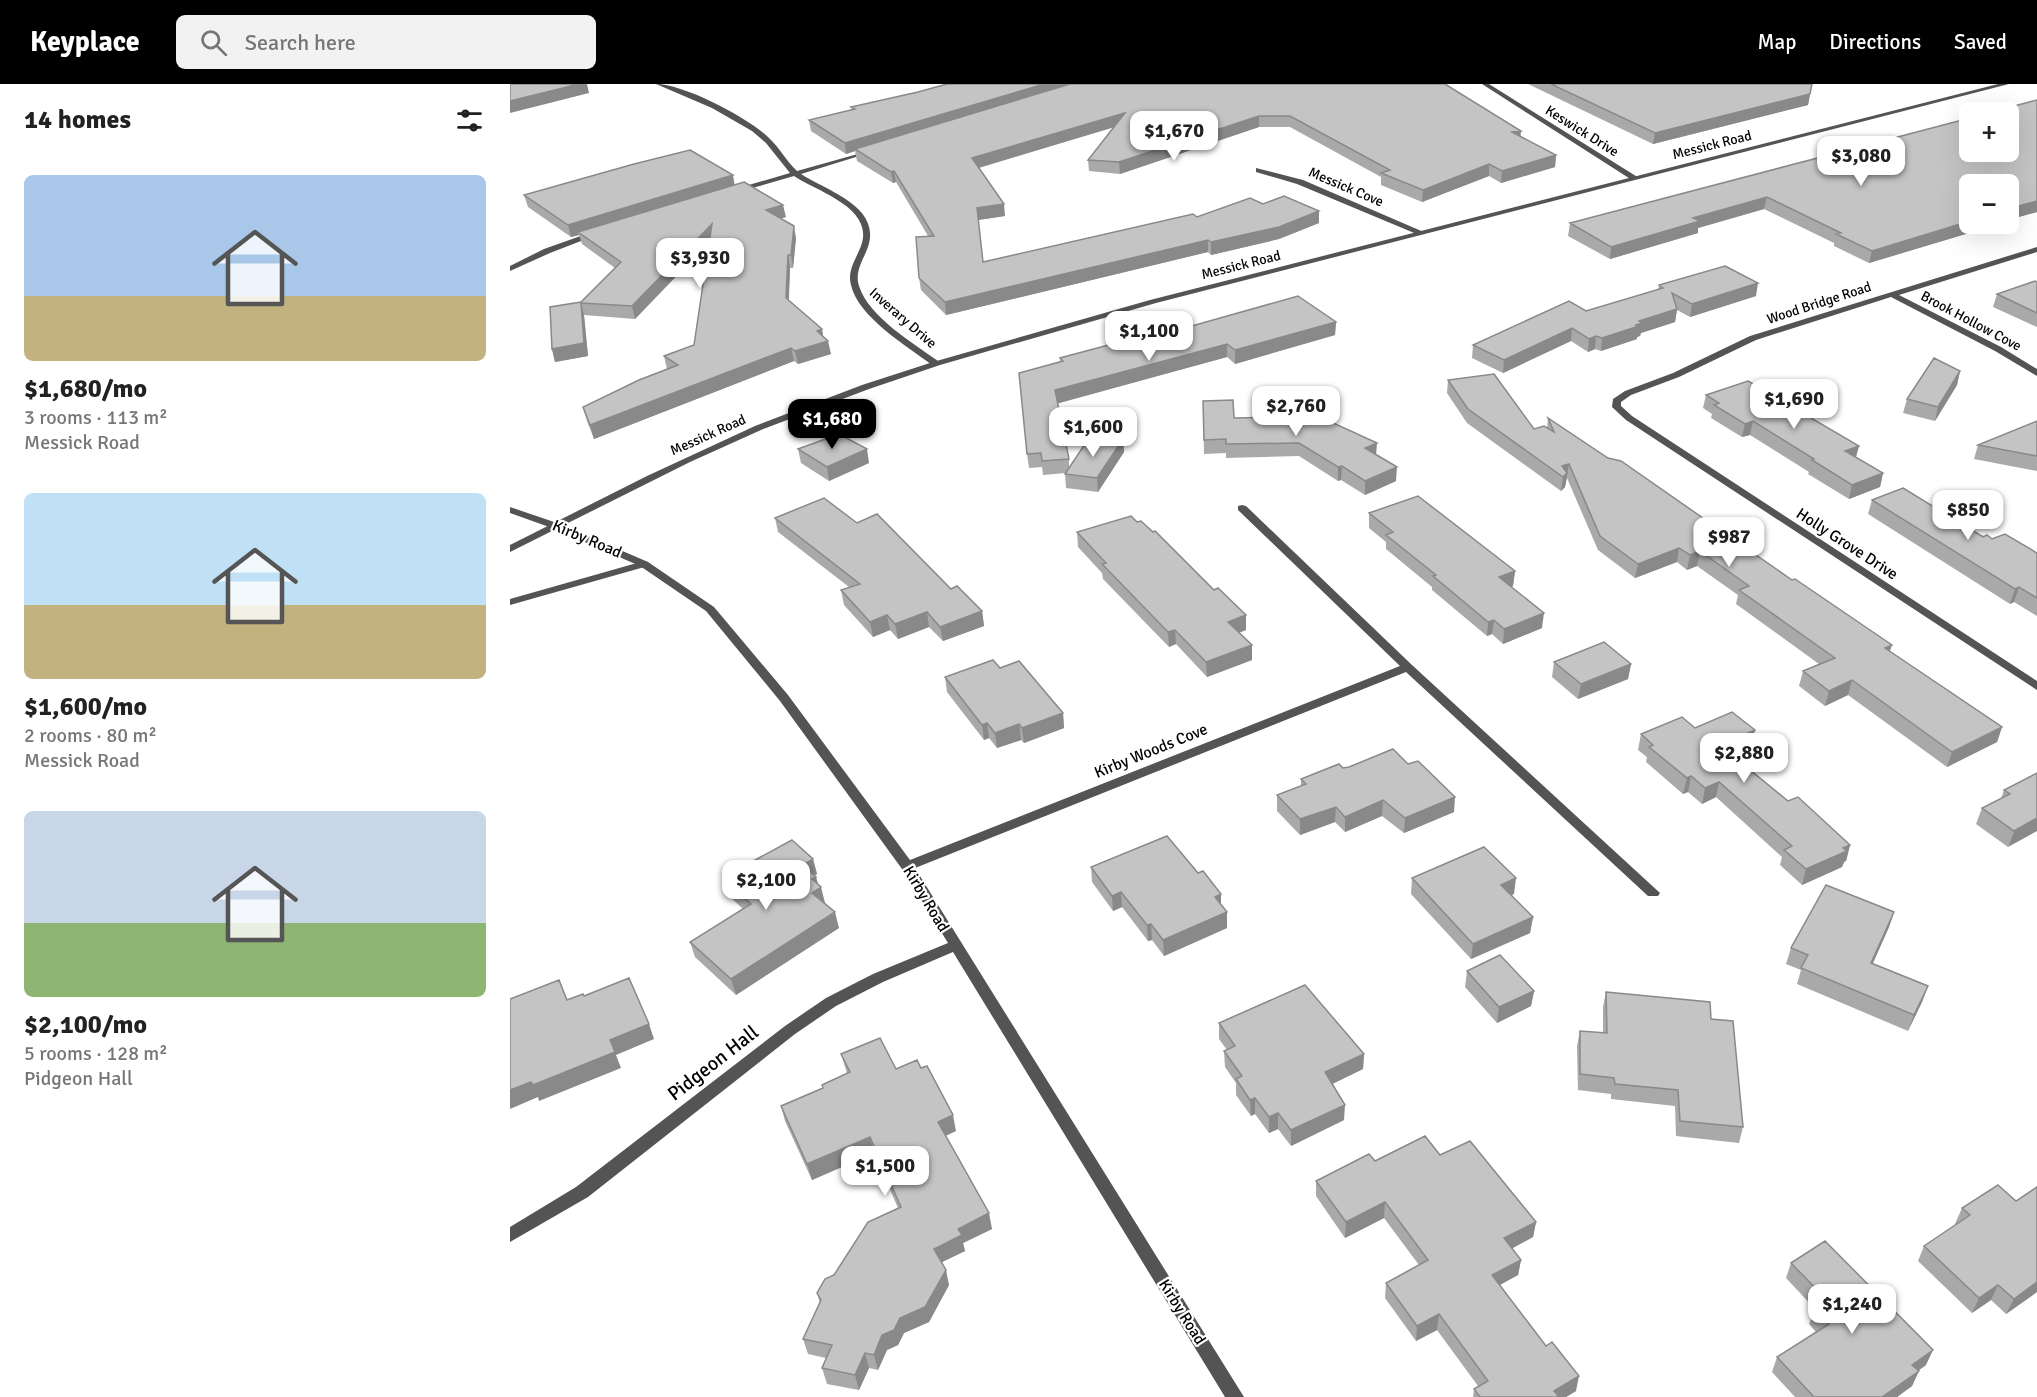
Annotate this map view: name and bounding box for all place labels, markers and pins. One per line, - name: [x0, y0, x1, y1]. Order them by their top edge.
- pin: $1,670: [1125, 111, 1223, 162]
- pin: $3,080: [1812, 136, 1910, 187]
- pin: $3,930: [651, 238, 749, 289]
- pin: $1,100: [1100, 311, 1198, 362]
- pin: $1,690: [1745, 379, 1843, 430]
- pin: $2,760: [1247, 386, 1345, 437]
- pin: $1,680: [783, 399, 881, 450]
- pin: $1,600: [1044, 407, 1142, 458]
- pin: $850: [1932, 490, 2004, 541]
- pin: $987: [1693, 517, 1765, 568]
- pin: $2,880: [1695, 733, 1793, 784]
- pin: $2,100: [717, 860, 815, 911]
- pin: $1,500: [836, 1146, 934, 1197]
- pin: $1,240: [1803, 1284, 1901, 1335]

